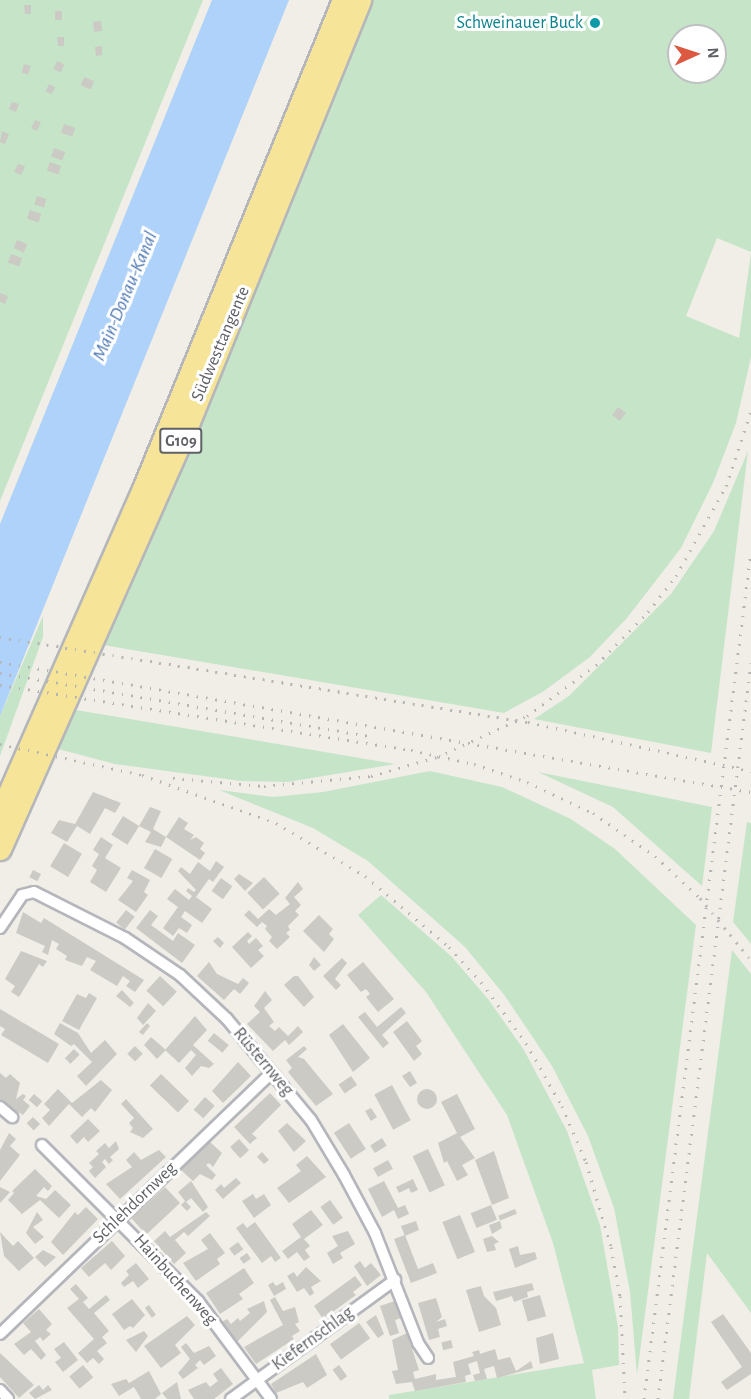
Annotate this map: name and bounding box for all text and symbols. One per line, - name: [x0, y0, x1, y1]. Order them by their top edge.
- place label: Schweinauer Buck: [457, 12, 583, 34]
- marker: Schweinauer Buck: [588, 16, 602, 30]
- north arrow: [667, 24, 727, 84]
- text: N: [705, 47, 721, 59]
- water label: Main-Donau-Kanal: [87, 228, 163, 364]
- street label: Südwesttangente: [187, 283, 255, 405]
- road number: G109: [158, 428, 204, 454]
- street label: Rüsternweg: [228, 1023, 298, 1101]
- street label: Schlehdornweg: [89, 1158, 181, 1248]
- street label: Hainbuchenweg: [129, 1230, 221, 1330]
- street label: Kiefernschlag: [268, 1302, 358, 1376]

